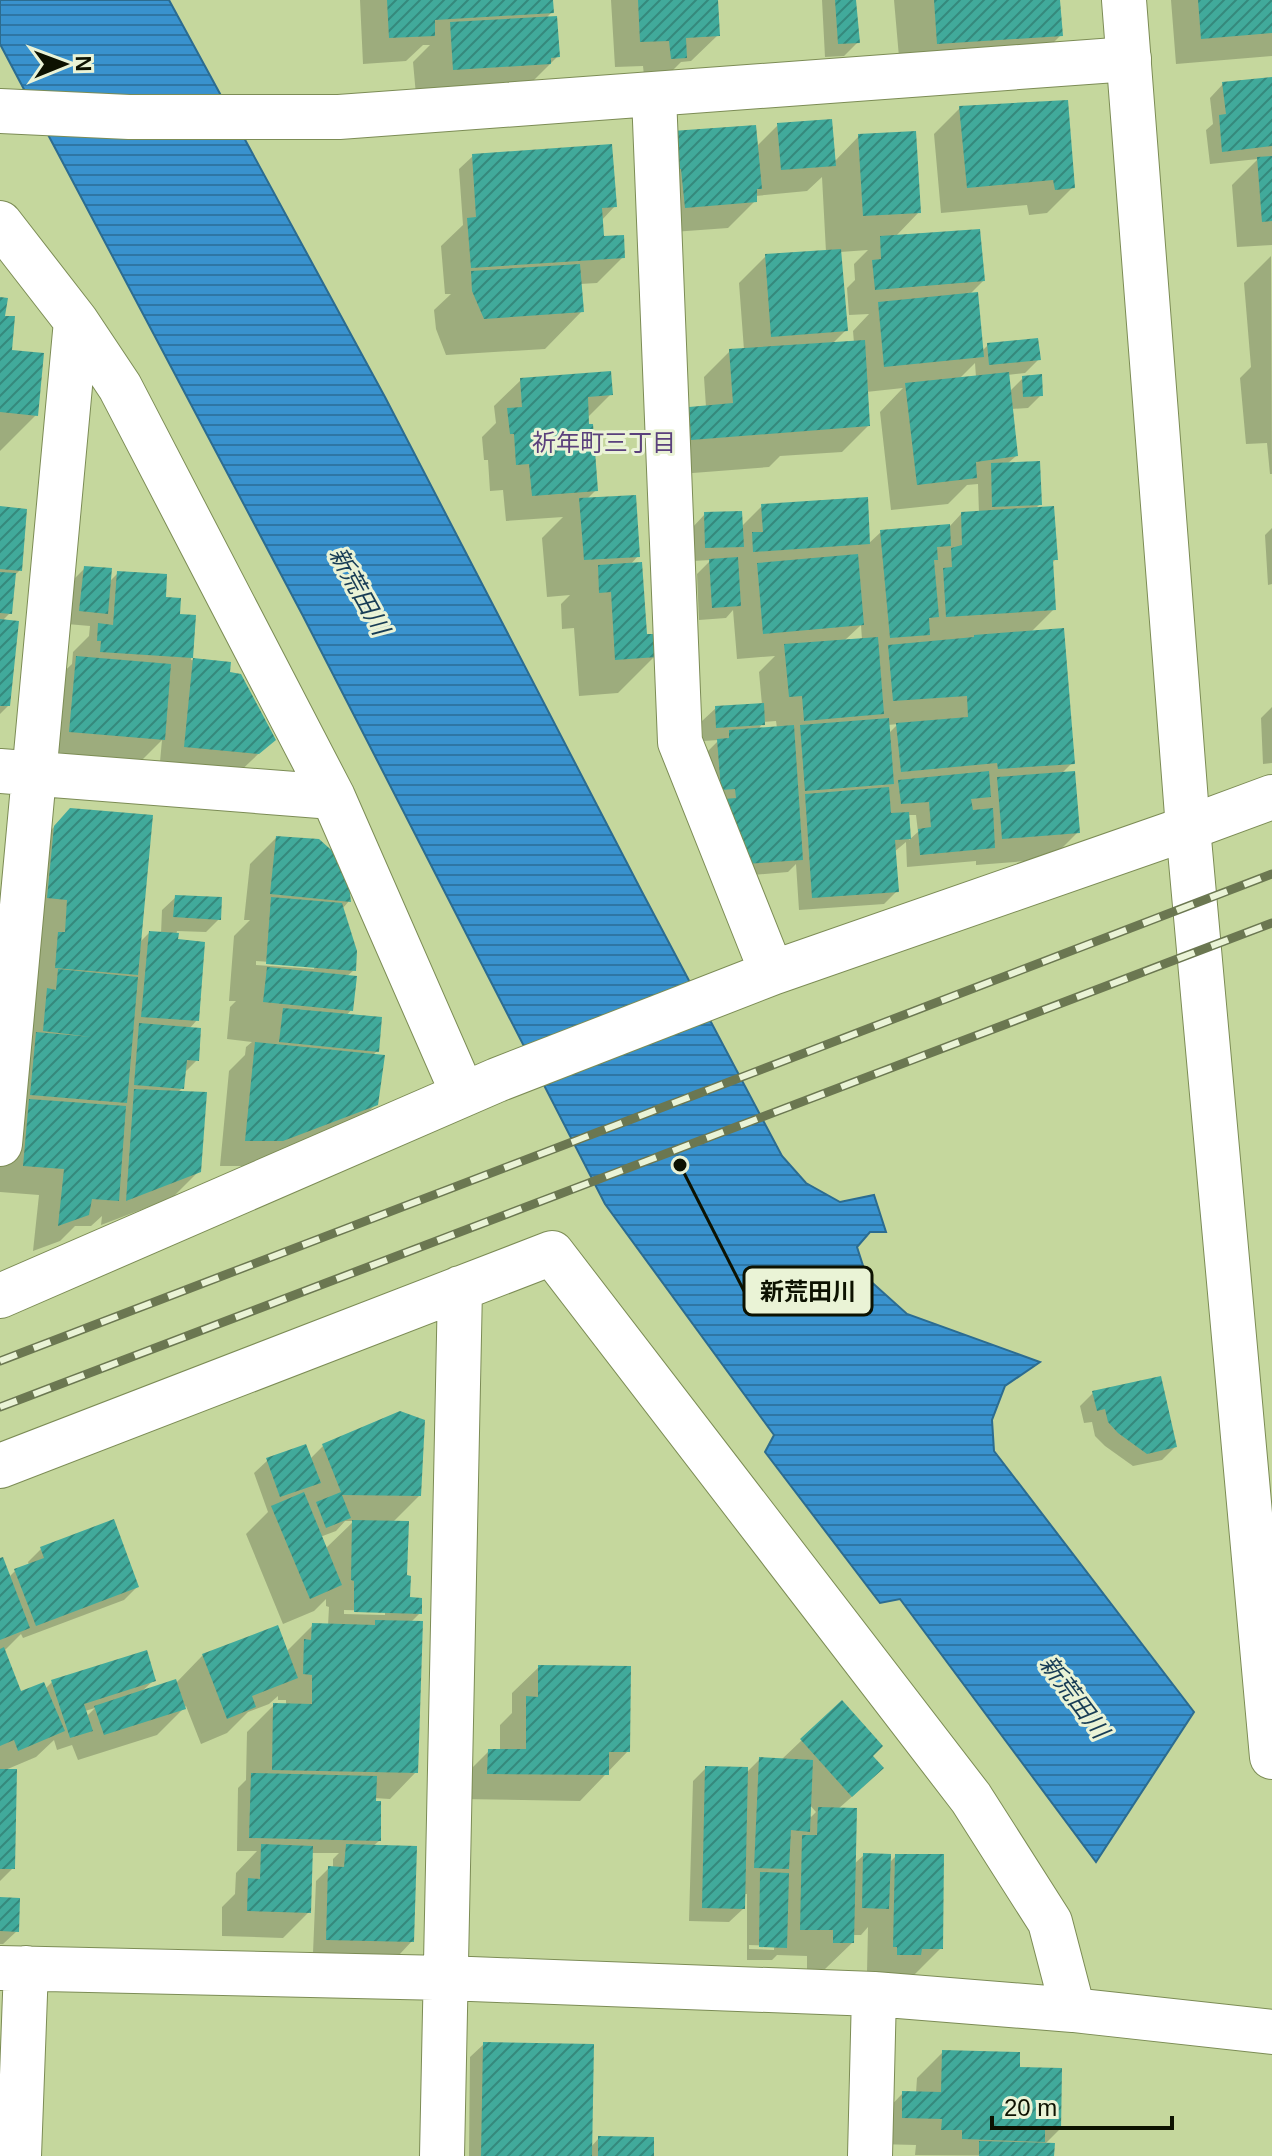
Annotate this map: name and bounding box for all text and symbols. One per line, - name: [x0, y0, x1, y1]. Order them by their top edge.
- north arrow: [24, 24, 104, 104]
- text: N: [71, 55, 96, 72]
- district label: 祈年町三丁目: [532, 429, 676, 456]
- water label: 新荒田川: [324, 542, 396, 642]
- callout: 新荒田川: [744, 1267, 872, 1315]
- text: 新荒田川: [760, 1278, 856, 1305]
- water label: 新荒田川: [1035, 1650, 1116, 1746]
- scale bar: [992, 2080, 1172, 2130]
- text: 20 m: [1004, 2094, 1057, 2121]

